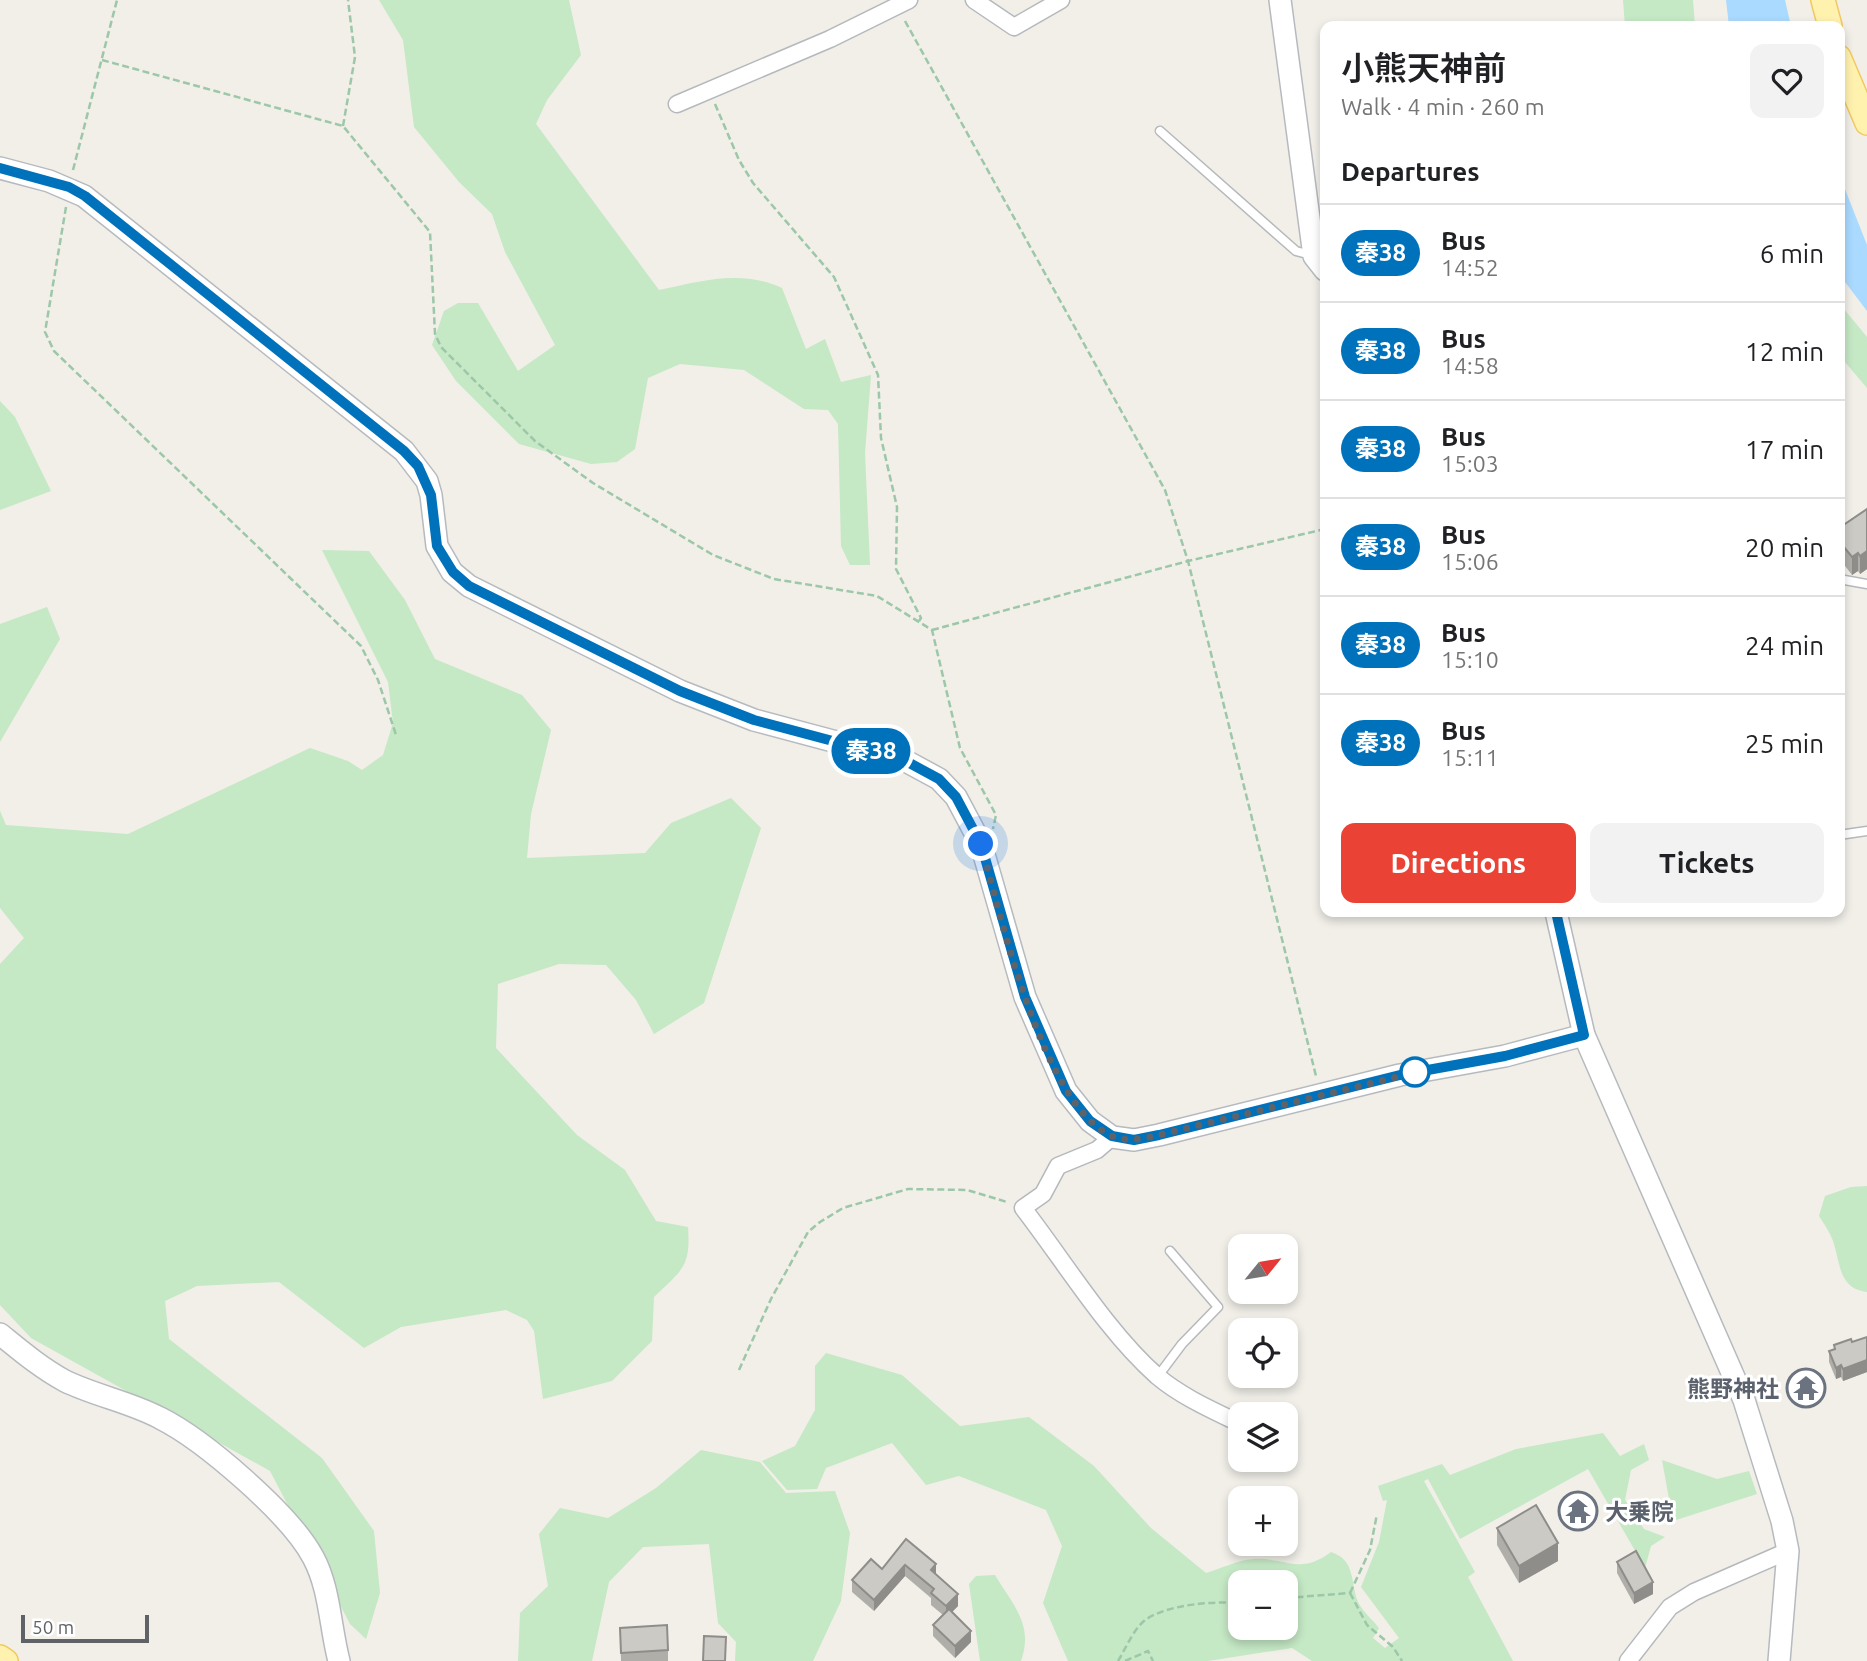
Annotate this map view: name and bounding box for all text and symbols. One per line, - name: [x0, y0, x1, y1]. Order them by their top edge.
- button: heart: [1750, 44, 1824, 118]
- text: 小熊天神前: [1341, 49, 1506, 86]
- text: Walk · 4 min · 260 m: [1341, 94, 1545, 119]
- text: Departures: [1341, 157, 1479, 186]
- text: Bus: [1441, 226, 1486, 255]
- text: 秦38: [1355, 239, 1406, 266]
- text: 6 min: [1760, 239, 1824, 268]
- text: 14:52: [1441, 255, 1499, 280]
- text: Bus: [1441, 324, 1486, 353]
- text: 秦38: [1355, 337, 1406, 364]
- text: 12 min: [1745, 337, 1824, 366]
- text: 14:58: [1441, 353, 1499, 378]
- text: Bus: [1441, 422, 1486, 451]
- text: 秦38: [1355, 435, 1406, 462]
- text: 17 min: [1745, 435, 1824, 464]
- text: 15:03: [1441, 451, 1499, 476]
- text: Bus: [1441, 520, 1486, 549]
- text: 秦38: [1355, 533, 1406, 560]
- text: 20 min: [1745, 533, 1824, 562]
- text: 15:06: [1441, 549, 1499, 574]
- text: Bus: [1441, 618, 1486, 647]
- text: 秦38: [1355, 631, 1406, 658]
- text: 24 min: [1745, 631, 1824, 660]
- text: 15:10: [1441, 647, 1499, 672]
- text: Bus: [1441, 716, 1486, 745]
- line badge: 秦38: [831, 728, 911, 774]
- text: 秦38: [1355, 729, 1406, 756]
- text: 25 min: [1745, 729, 1824, 758]
- text: 秦38: [845, 737, 897, 764]
- text: 15:11: [1441, 745, 1499, 770]
- button: Directions: [1341, 823, 1576, 903]
- button: Tickets: [1590, 823, 1824, 903]
- your location: [963, 826, 998, 861]
- unlabelled marker: [1400, 1057, 1430, 1087]
- north arrow: [1228, 1234, 1298, 1304]
- map controls: [1228, 1234, 1298, 1640]
- button: locate: [1228, 1318, 1298, 1388]
- temple icon: 熊野神社: [1785, 1367, 1827, 1409]
- place label: 熊野神社: [1687, 1376, 1779, 1401]
- button: layers: [1228, 1402, 1298, 1472]
- button: +: [1228, 1486, 1298, 1556]
- temple icon: 大乗院: [1557, 1490, 1599, 1532]
- place label: 大乗院: [1605, 1499, 1674, 1524]
- button: −: [1228, 1570, 1298, 1640]
- scale bar: [21, 1612, 149, 1644]
- text: 50 m: [32, 1616, 74, 1638]

